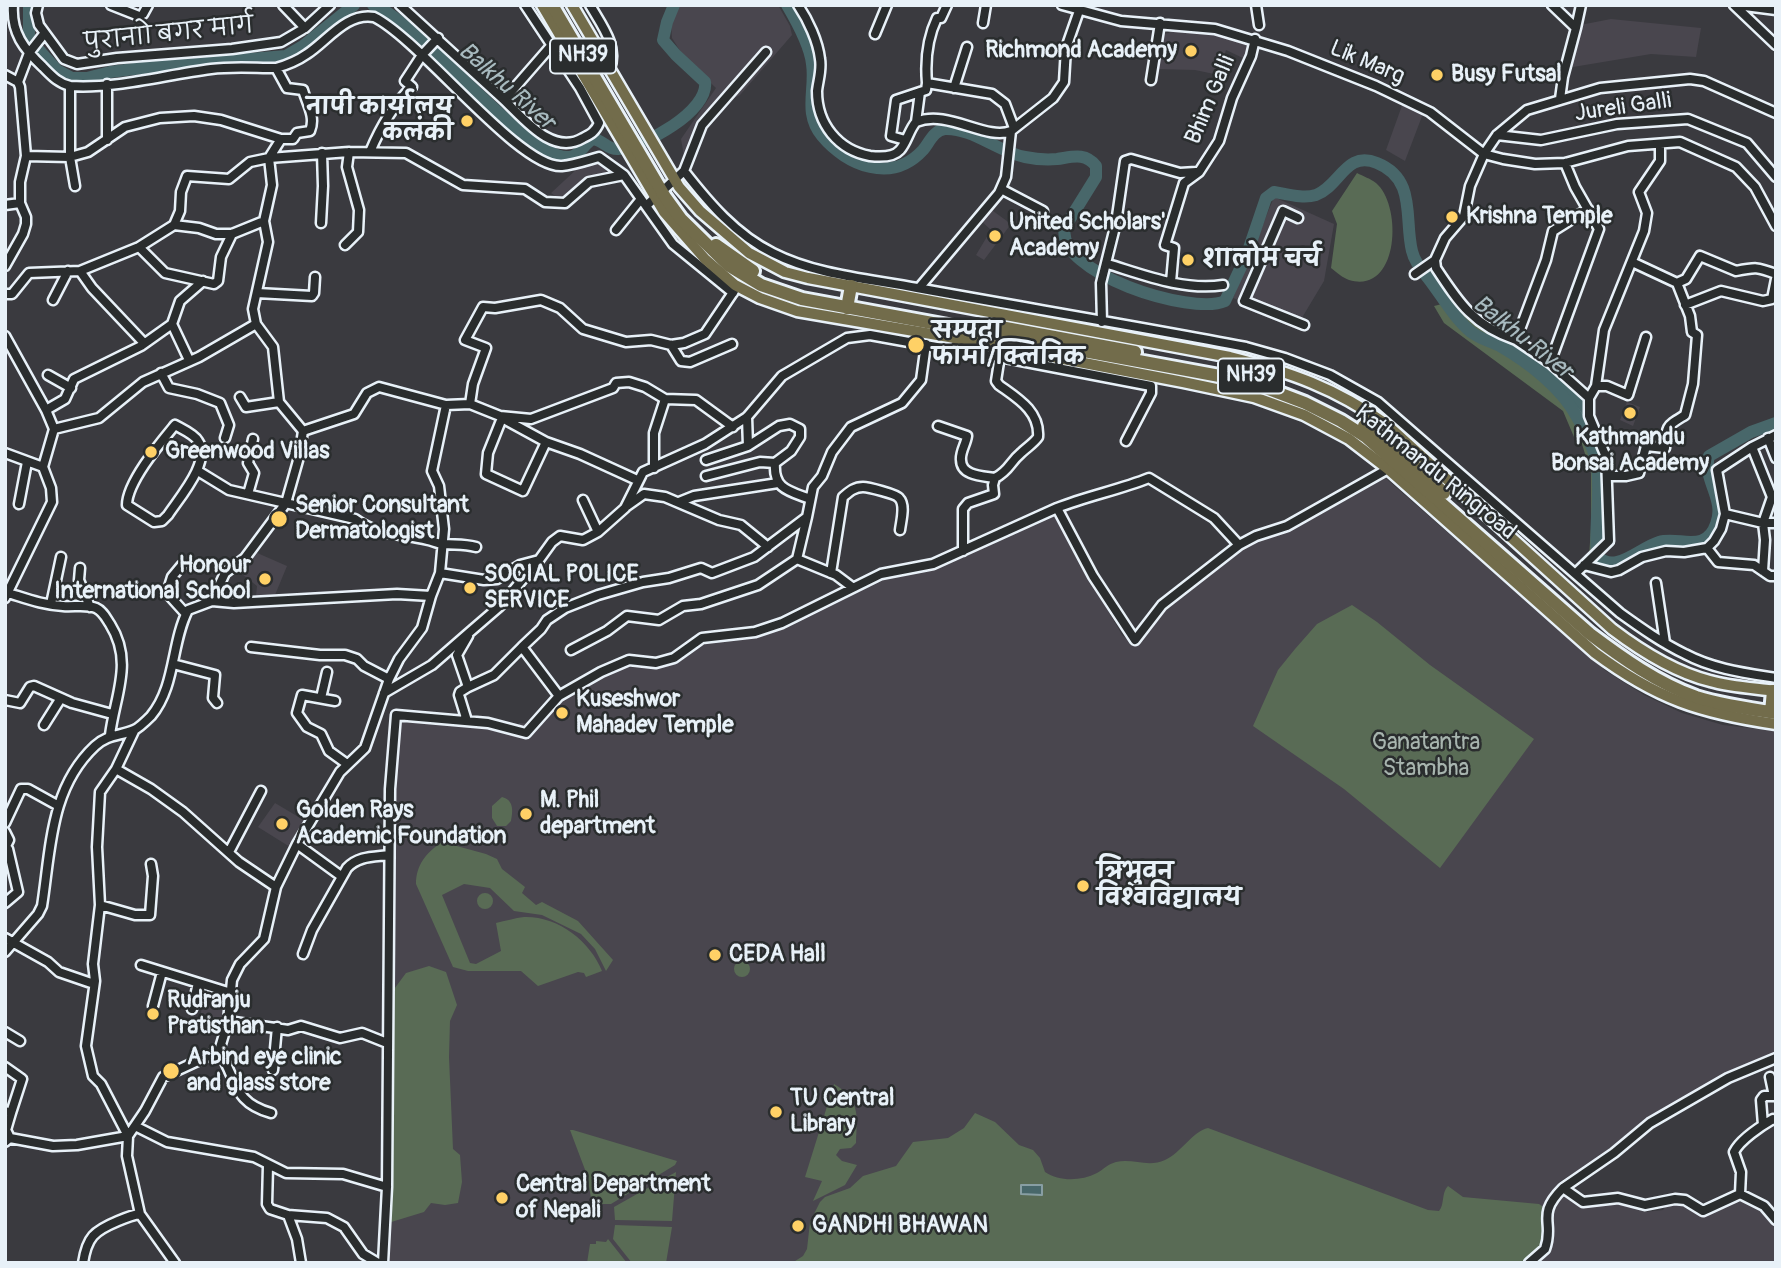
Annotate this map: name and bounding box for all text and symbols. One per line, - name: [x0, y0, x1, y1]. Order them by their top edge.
- street label: पुरानाो बगर मार्ग: [83, 12, 255, 58]
- street label: Lik Marg: [1325, 35, 1409, 91]
- water label: Balkhu River: [452, 37, 560, 137]
- place label: Richmond Academy: [985, 37, 1177, 65]
- road number: NH39: [550, 38, 616, 74]
- marker: Richmond Academy: [1183, 43, 1199, 59]
- street label: Bhim Galli: [1180, 51, 1242, 149]
- place label: Busy Futsal: [1451, 61, 1562, 89]
- marker: Busy Futsal: [1429, 67, 1445, 83]
- street label: Jureli Galli: [1573, 88, 1673, 128]
- place label: नापी कार्यालय कलंकी: [306, 94, 453, 148]
- marker: नापी कार्यालय कलंकी: [459, 113, 475, 129]
- place label: Krishna Temple: [1466, 203, 1613, 231]
- place label: United Scholars' Academy: [1009, 209, 1166, 263]
- marker: Krishna Temple: [1444, 209, 1460, 225]
- marker: United Scholars' Academy: [987, 228, 1003, 244]
- place label: शालोम चर्च: [1202, 246, 1321, 274]
- marker: शालोम चर्च: [1180, 252, 1196, 268]
- water label: Balkhu River: [1466, 290, 1578, 386]
- place label: सम्पदा फार्मा/क्लिनिक: [932, 318, 1084, 372]
- marker: सम्पदा फार्मा/क्लिनिक: [906, 335, 926, 355]
- road number: NH39: [1218, 358, 1284, 394]
- street label: Kathmandu Ringroad: [1349, 400, 1521, 546]
- marker: Kathmandu Bonsai Academy: [1622, 405, 1638, 421]
- place label: Kathmandu Bonsai Academy: [1551, 424, 1709, 478]
- place label: Greenwood Villas: [165, 438, 330, 466]
- marker: Greenwood Villas: [143, 444, 159, 460]
- place label: Senior Consultant Dermatologist: [295, 492, 469, 546]
- marker: Senior Consultant Dermatologist: [269, 509, 289, 529]
- place label: Honour International School: [54, 552, 251, 606]
- place label: SOCIAL POLICE SERVICE: [484, 561, 638, 615]
- marker: Honour International School: [257, 571, 273, 587]
- marker: SOCIAL POLICE SERVICE: [462, 580, 478, 596]
- place label: Kuseshwor Mahadev Temple: [576, 686, 734, 740]
- marker: Kuseshwor Mahadev Temple: [554, 705, 570, 721]
- park label: Ganatantra Stambha: [1372, 729, 1480, 783]
- place label: M. Phil department: [540, 787, 655, 841]
- place label: Golden Rays Academic Foundation: [296, 797, 507, 851]
- marker: M. Phil department: [518, 806, 534, 822]
- marker: Golden Rays Academic Foundation: [274, 816, 290, 832]
- place label: त्रिभुवन विश्वविद्यालय: [1097, 859, 1241, 913]
- marker: त्रिभुवन विश्वविद्यालय: [1075, 878, 1091, 894]
- place label: CEDA Hall: [729, 941, 826, 969]
- marker: CEDA Hall: [707, 947, 723, 963]
- place label: Rudranju Pratisthan: [167, 987, 264, 1041]
- marker: Rudranju Pratisthan: [145, 1006, 161, 1022]
- place label: Arbind eye clinic and glass store: [187, 1044, 342, 1098]
- marker: Arbind eye clinic and glass store: [161, 1061, 181, 1081]
- place label: TU Central Library: [790, 1085, 894, 1139]
- marker: TU Central Library: [768, 1104, 784, 1120]
- place label: Central Department of Nepali: [516, 1171, 711, 1225]
- marker: Central Department of Nepali: [494, 1190, 510, 1206]
- place label: GANDHI BHAWAN: [812, 1212, 988, 1240]
- marker: GANDHI BHAWAN: [790, 1218, 806, 1234]

